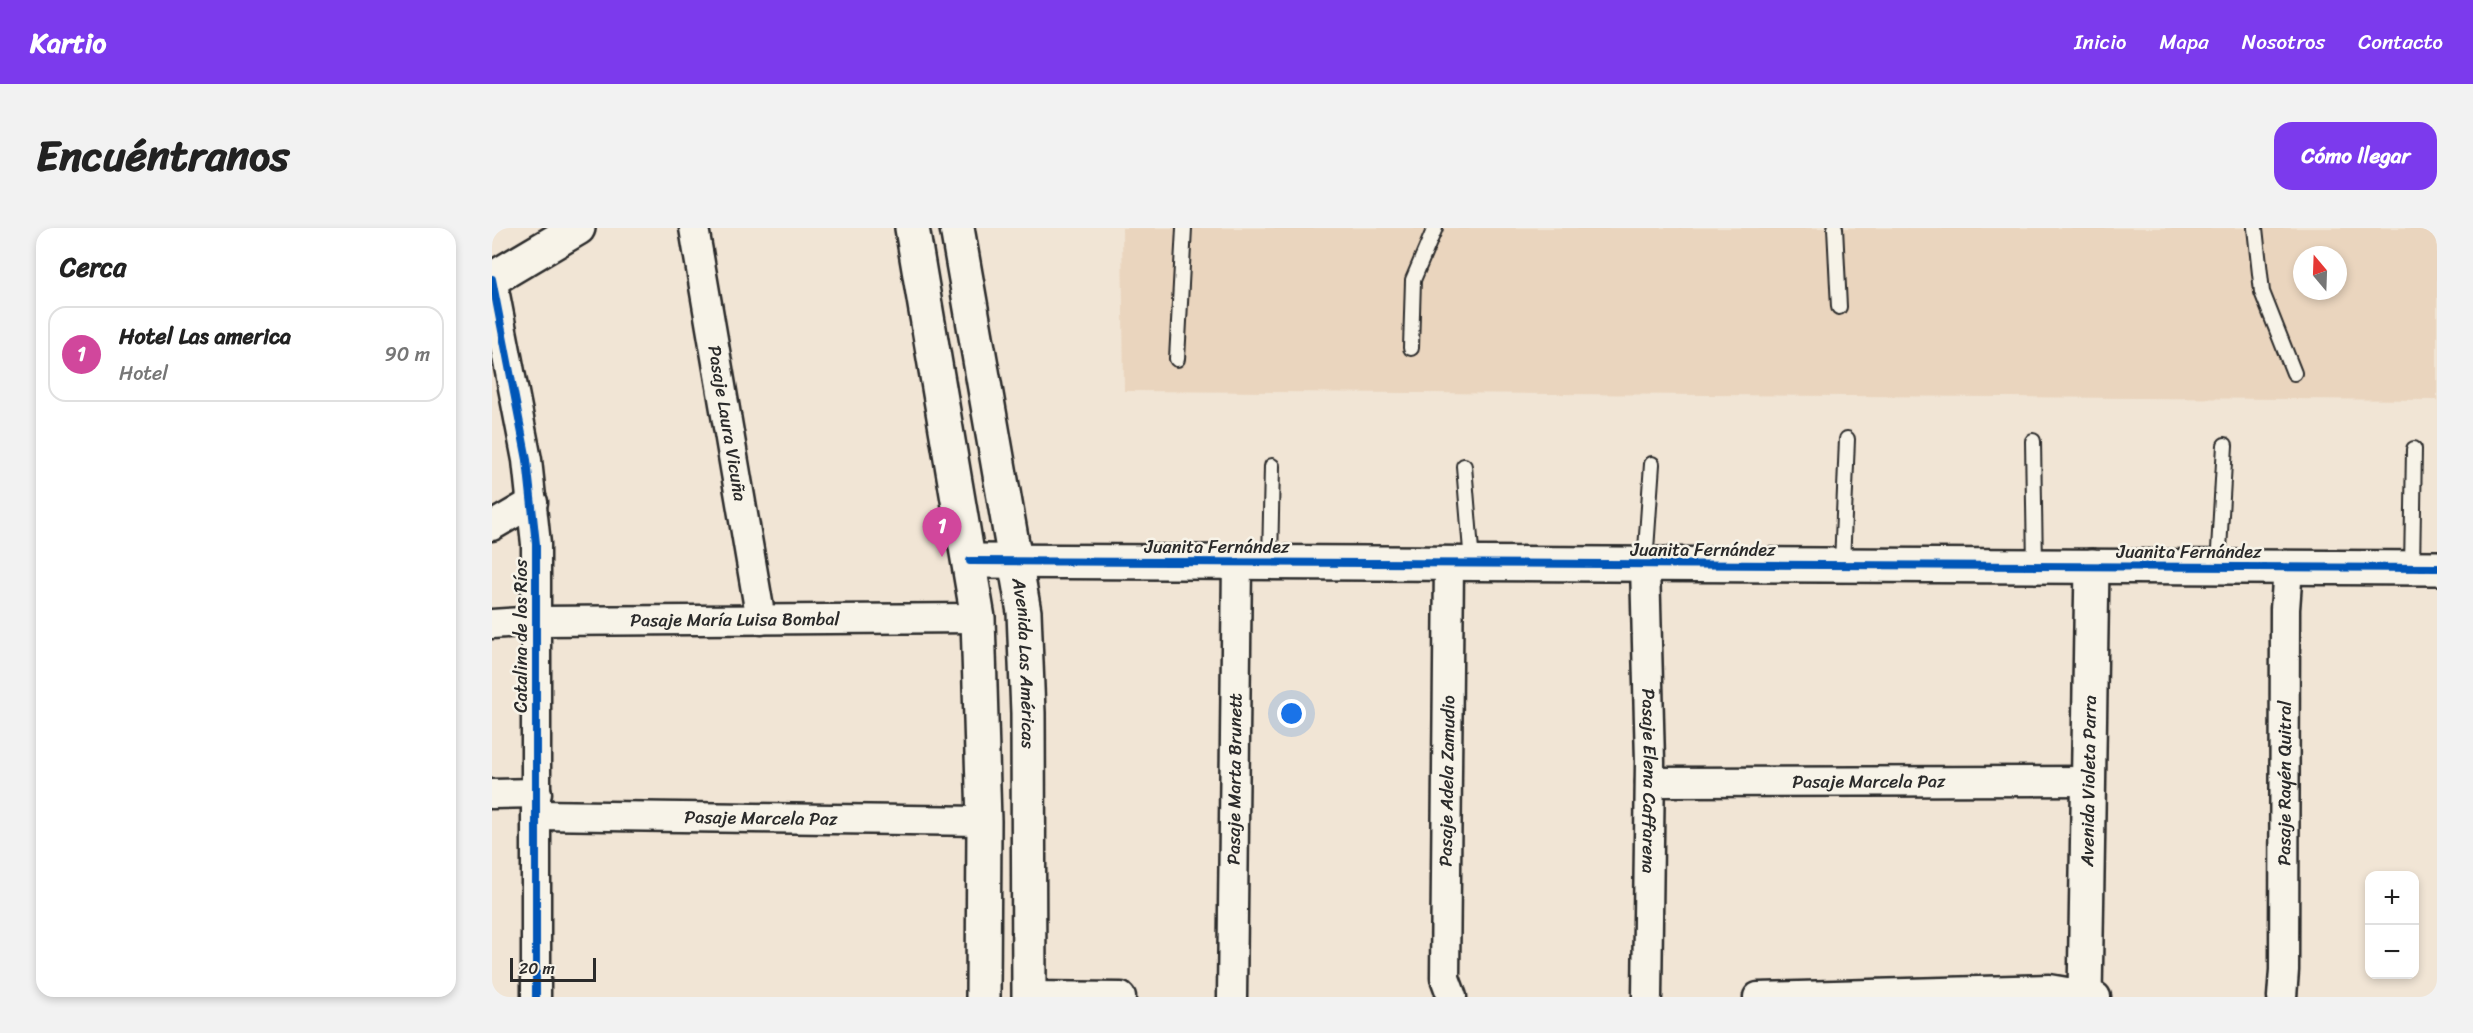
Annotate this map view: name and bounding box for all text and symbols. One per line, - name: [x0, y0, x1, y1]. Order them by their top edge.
- text: Kartio: [30, 18, 106, 67]
- text: Inicio: [2074, 23, 2126, 61]
- text: Mapa: [2159, 23, 2209, 61]
- text: Nosotros: [2242, 23, 2325, 61]
- text: Contacto: [2358, 23, 2443, 61]
- text: Encuéntranos: [36, 119, 289, 193]
- button: Cómo llegar: [2274, 122, 2437, 190]
- text: Cerca: [60, 244, 126, 290]
- north arrow: [2293, 246, 2347, 300]
- text: Hotel Las america: [119, 317, 291, 356]
- text: 1: [77, 337, 86, 372]
- text: 90 m: [385, 337, 430, 372]
- street label: Pasaje Laura Vicuña: [698, 343, 756, 504]
- text: Hotel: [119, 356, 168, 391]
- pin: 1: [922, 508, 962, 557]
- street label: Juanita Fernández: [1144, 531, 1290, 563]
- street label: Juanita Fernández: [1630, 534, 1776, 566]
- street label: Juanita Fernández: [2116, 536, 2262, 568]
- street label: Catalina de los Ríos: [505, 558, 537, 713]
- street label: Avenida Las Américas: [1002, 574, 1044, 750]
- street label: Pasaje María Luisa Bombal: [630, 603, 841, 636]
- street label: Pasaje Elena Caffarena: [1632, 688, 1666, 874]
- street label: Pasaje Marta Brunett: [1218, 693, 1251, 865]
- street label: Pasaje Adela Zamudio: [1430, 695, 1464, 867]
- street label: Avenida Violeta Parra: [2071, 695, 2106, 868]
- your location: [1277, 699, 1306, 728]
- street label: Pasaje Rayén Quitral: [2268, 700, 2301, 866]
- street label: Pasaje Marcela Paz: [1792, 765, 1946, 798]
- street label: Pasaje Marcela Paz: [684, 801, 838, 835]
- map controls: [2365, 871, 2419, 979]
- button: +: [2365, 871, 2419, 925]
- button: −: [2365, 925, 2419, 979]
- text: 20 m: [519, 954, 555, 983]
- scale bar: [510, 955, 596, 982]

